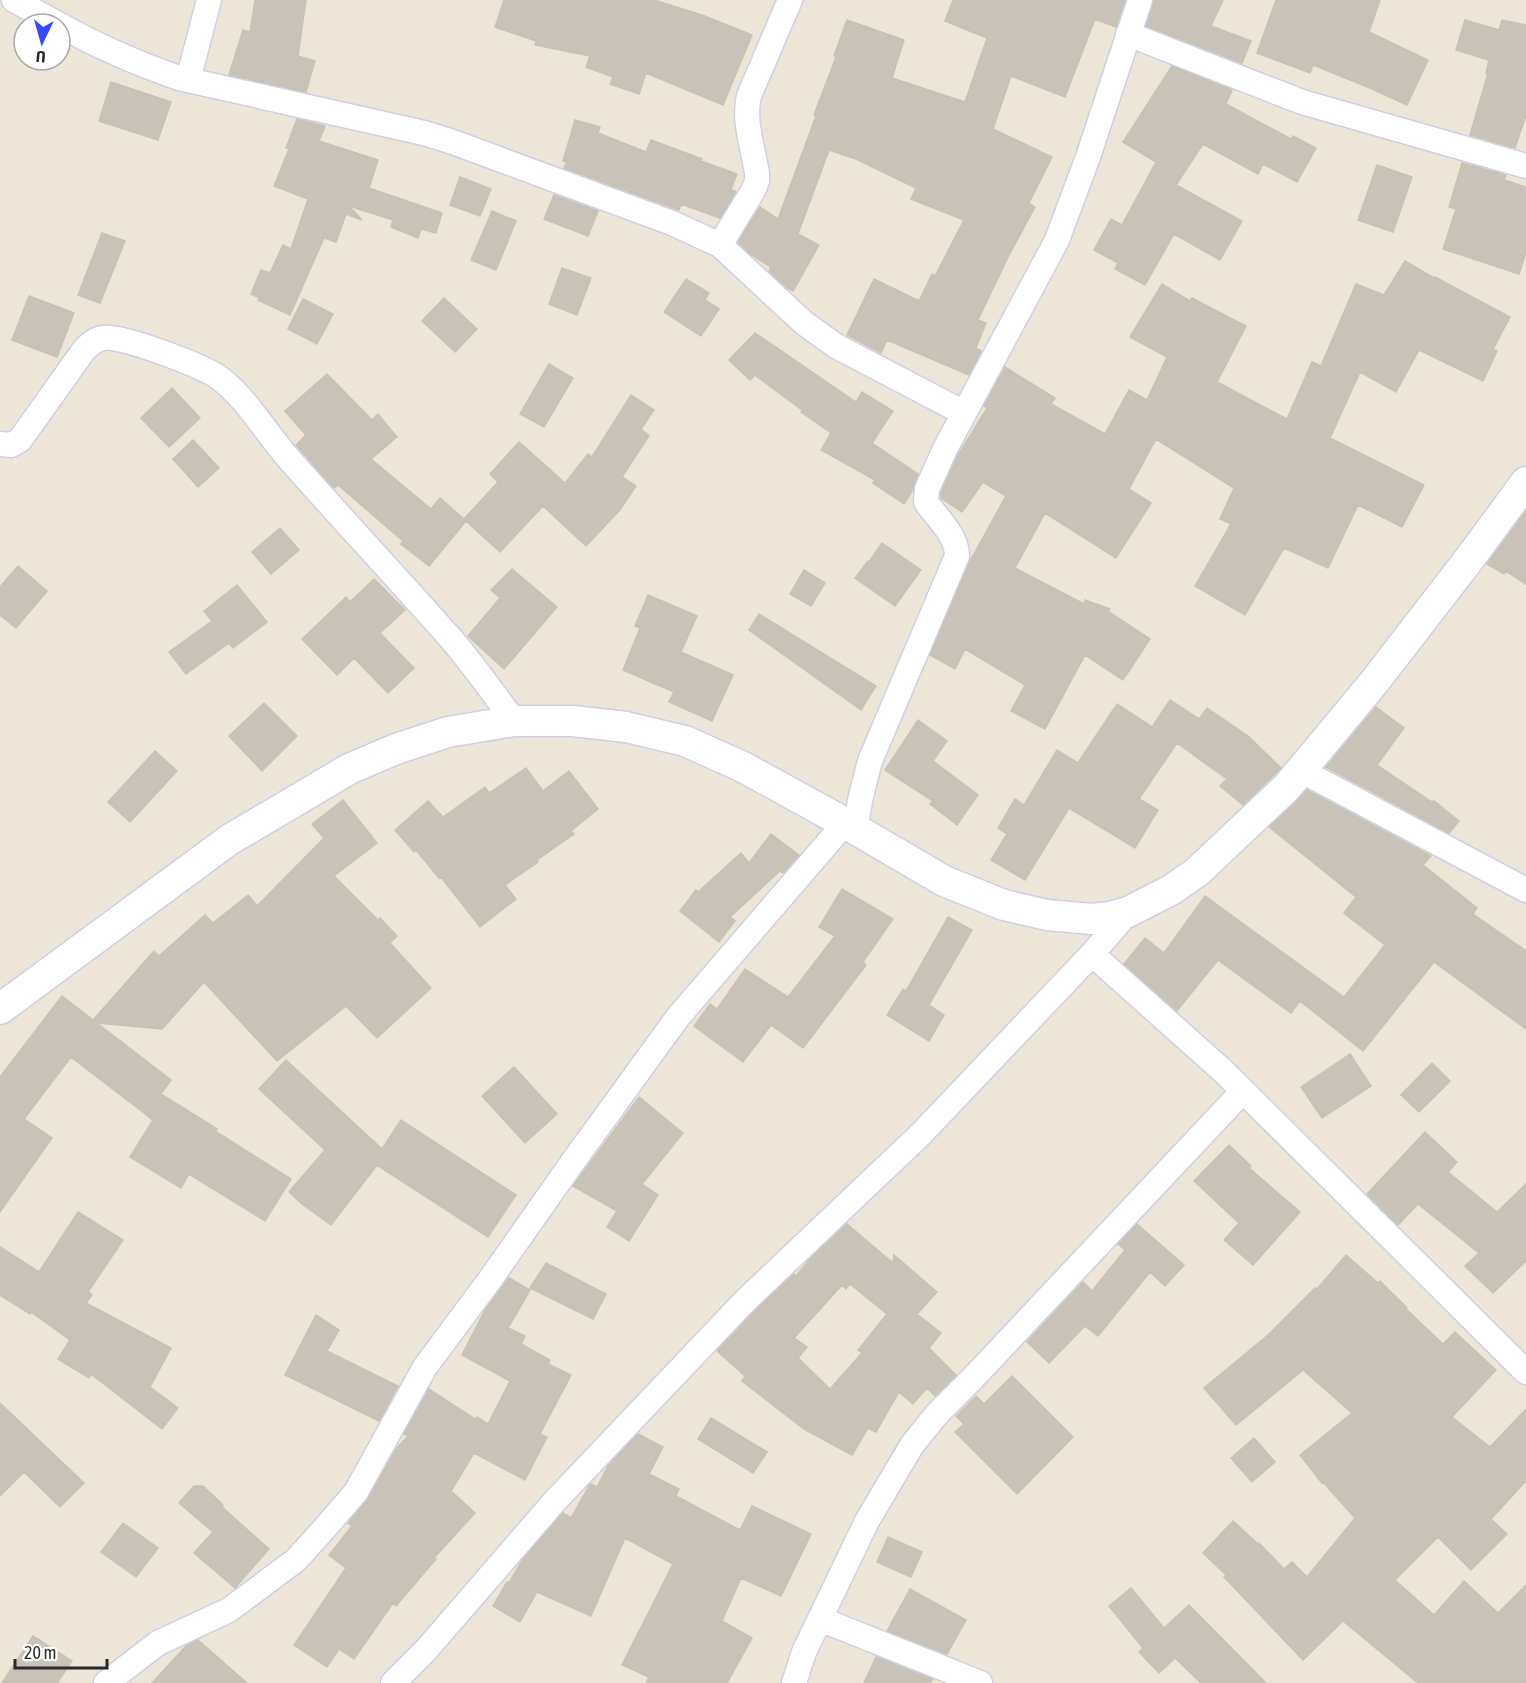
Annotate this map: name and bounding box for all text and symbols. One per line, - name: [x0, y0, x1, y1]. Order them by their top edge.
- north arrow: [12, 12, 72, 72]
- text: U: [35, 48, 46, 66]
- scale bar: [15, 1632, 106, 1670]
- text: 20 m: [24, 1642, 56, 1663]

